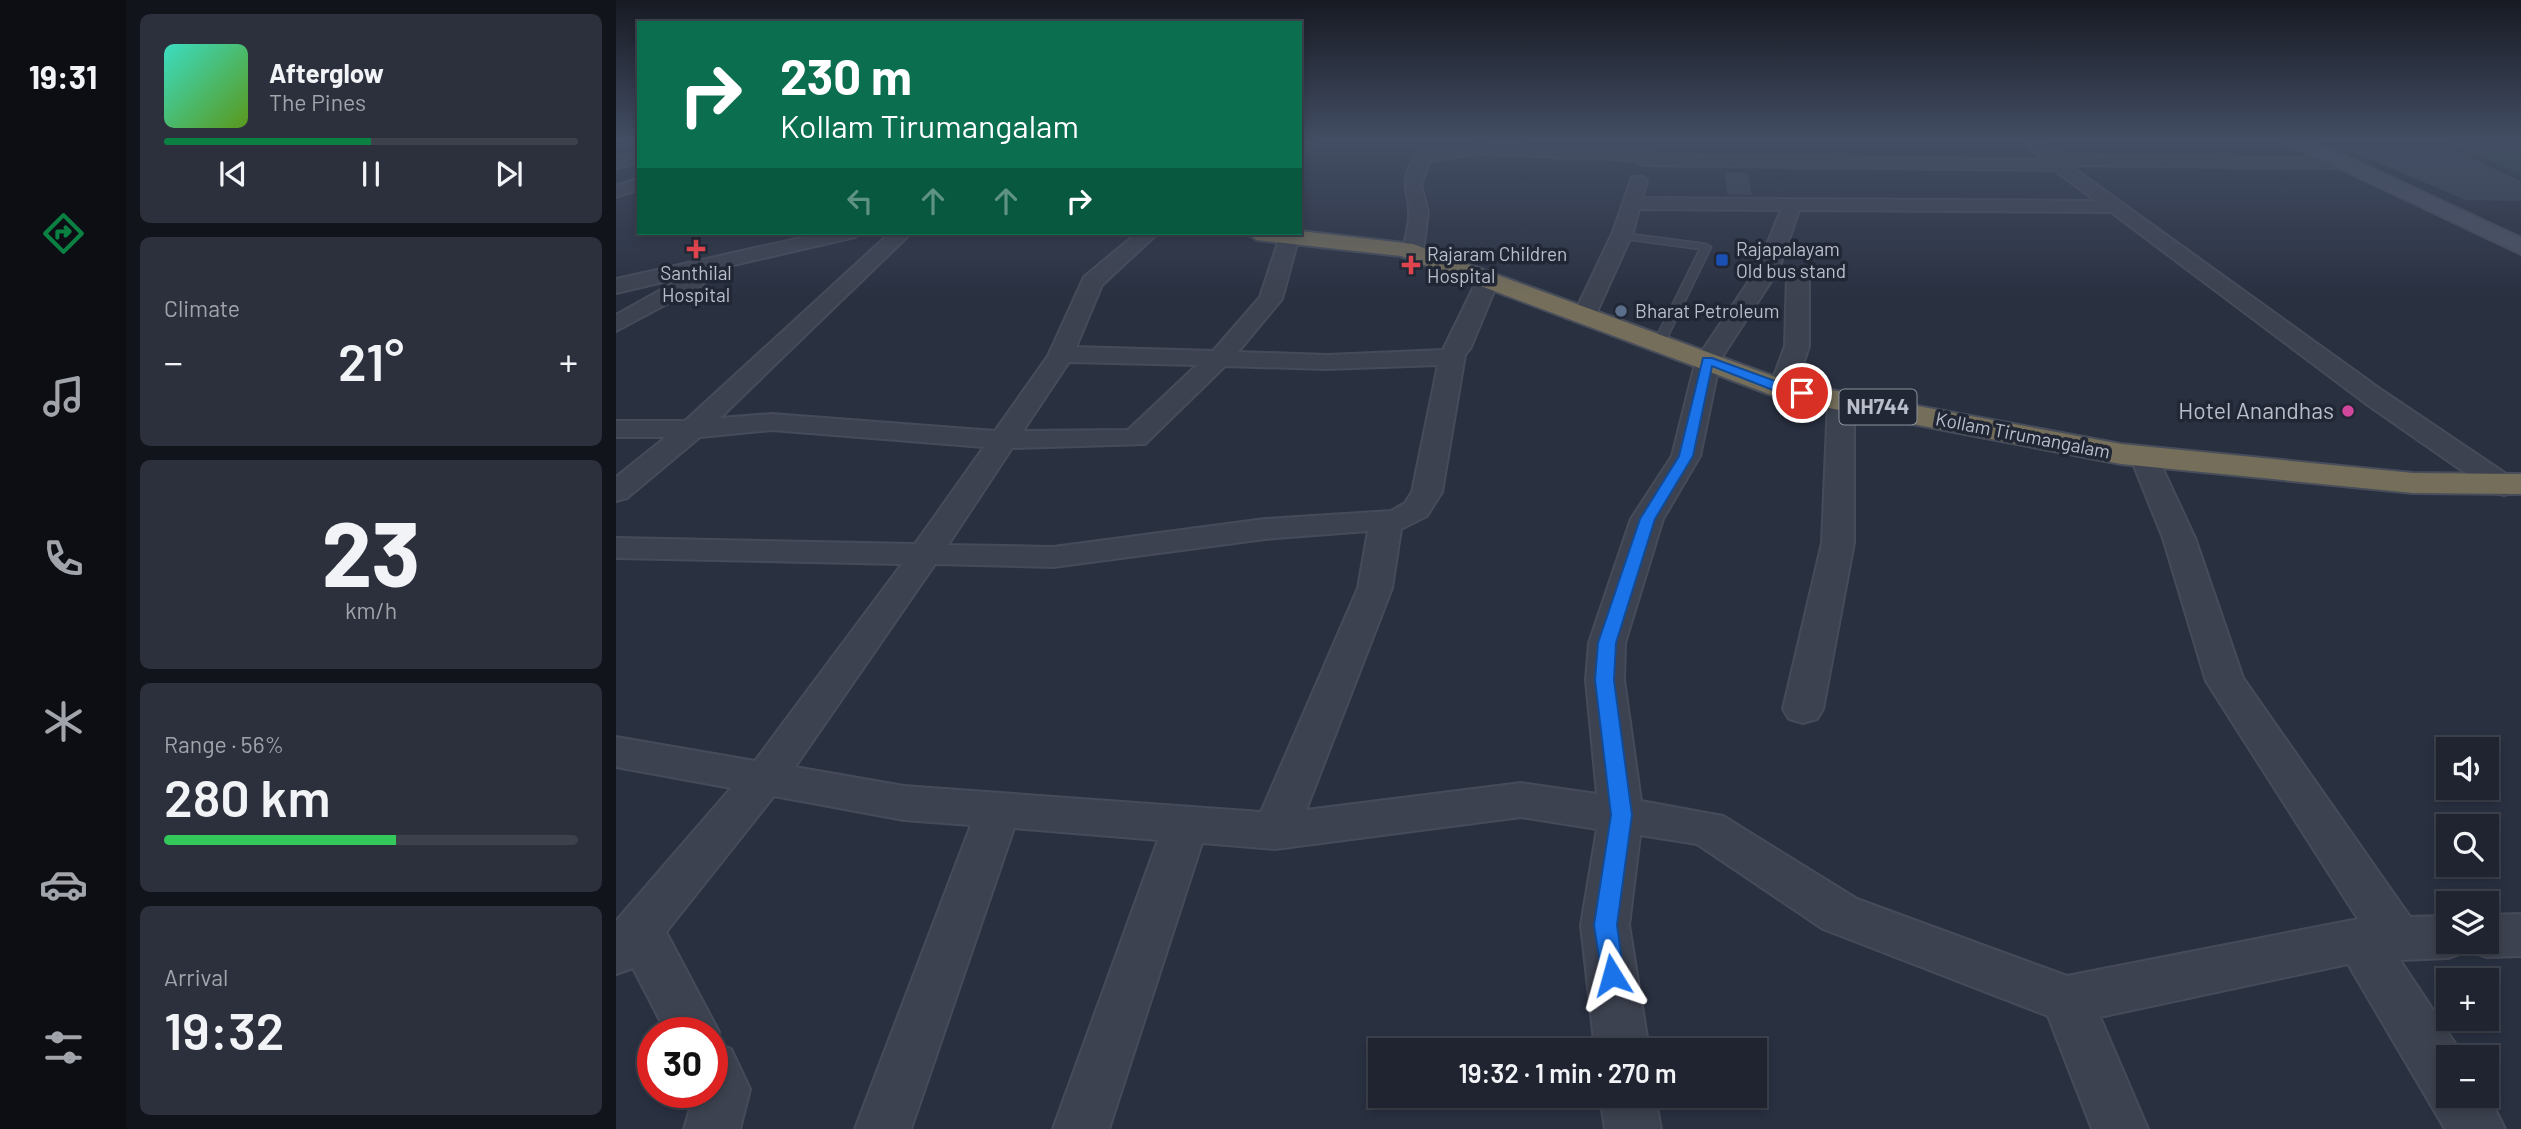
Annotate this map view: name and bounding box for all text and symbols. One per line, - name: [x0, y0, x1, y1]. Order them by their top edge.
- text: 230 m: [780, 46, 912, 105]
- icon: right: [665, 49, 756, 140]
- text: 19:31: [29, 57, 97, 95]
- text: Afterglow: [269, 57, 384, 88]
- text: The Pines: [269, 88, 366, 116]
- text: Kollam Tirumangalam: [780, 106, 1079, 144]
- icon: previous: [214, 155, 252, 193]
- icon: pause: [352, 155, 390, 193]
- icon: next: [490, 155, 528, 193]
- icon: left: [841, 182, 879, 220]
- icon: ahead: [914, 182, 952, 220]
- icon: ahead: [987, 182, 1025, 220]
- icon: right: [1060, 182, 1098, 220]
- icon: directions: [39, 209, 88, 258]
- place label: Rajapalayam Old bus stand: [1736, 237, 1846, 282]
- marker: Santhilal Hospital: [686, 239, 706, 259]
- place label: Rajaram Children Hospital: [1427, 242, 1567, 287]
- marker: Rajapalayam Old bus stand: [1714, 252, 1730, 268]
- marker: Rajaram Children Hospital: [1401, 255, 1421, 275]
- place label: Santhilal Hospital: [660, 261, 732, 306]
- text: Climate: [164, 294, 240, 322]
- place label: Bharat Petroleum: [1635, 299, 1779, 322]
- marker: Bharat Petroleum: [1613, 303, 1629, 319]
- text: 21°: [338, 329, 404, 391]
- text: −: [164, 338, 183, 384]
- text: +: [559, 338, 578, 384]
- pin: [1772, 363, 1832, 423]
- icon: music: [39, 372, 88, 421]
- icon: arrive: [1783, 374, 1821, 412]
- road number: NH744: [1840, 390, 1916, 424]
- place label: Hotel Anandhas: [2178, 396, 2334, 424]
- marker: Hotel Anandhas: [2340, 403, 2356, 419]
- street label: Kollam Tirumangalam: [1934, 406, 2112, 463]
- text: 23: [322, 496, 420, 605]
- icon: phone: [39, 534, 88, 583]
- text: km/h: [345, 596, 397, 624]
- icon: climate: [39, 697, 88, 746]
- text: Range · 56%: [164, 730, 284, 758]
- map controls: [2436, 737, 2499, 1108]
- button: sound: [2436, 737, 2499, 800]
- text: 280 km: [164, 765, 331, 827]
- button: search: [2436, 814, 2499, 877]
- icon: car: [39, 860, 88, 909]
- button: layers: [2436, 891, 2499, 954]
- position arrow: [1575, 938, 1649, 1012]
- text: Arrival: [164, 963, 228, 991]
- button: +: [2436, 968, 2499, 1031]
- text: 19:32: [164, 998, 284, 1060]
- speed limit sign: 30: [637, 1017, 728, 1108]
- icon: filters: [39, 1023, 88, 1072]
- button: −: [2436, 1045, 2499, 1108]
- text: 19:32 · 1 min · 270 m: [1458, 1057, 1677, 1088]

